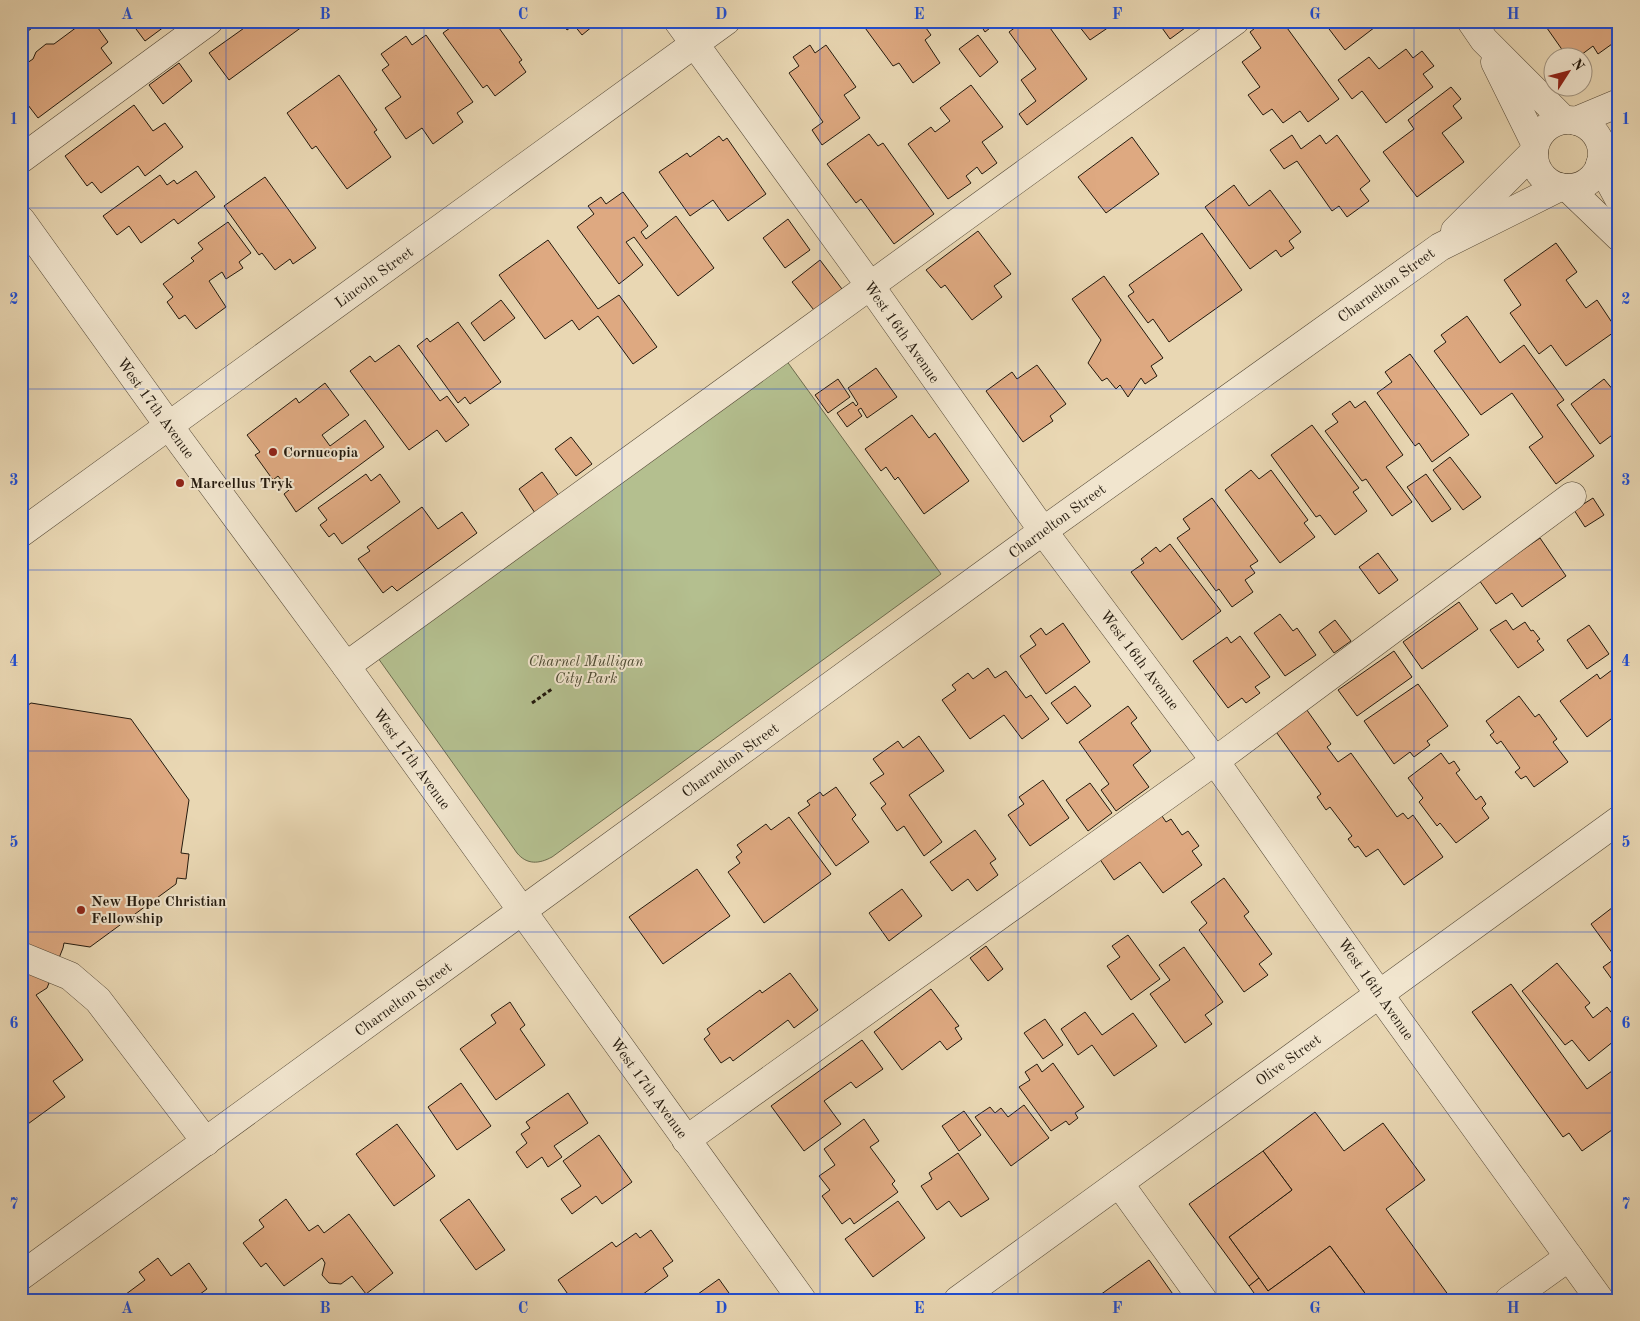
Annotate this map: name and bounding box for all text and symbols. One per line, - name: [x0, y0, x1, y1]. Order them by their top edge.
- text: A: [121, 7, 133, 23]
- text: B: [319, 7, 331, 23]
- text: C: [518, 7, 528, 23]
- text: D: [715, 7, 727, 23]
- text: E: [913, 7, 925, 23]
- text: F: [1112, 7, 1123, 23]
- text: G: [1309, 7, 1321, 23]
- text: H: [1506, 7, 1520, 23]
- north arrow: [1542, 48, 1592, 98]
- text: N: [1569, 57, 1587, 74]
- text: 1: [9, 112, 19, 128]
- text: 1: [1621, 112, 1631, 128]
- street label: Lincoln Street: [333, 245, 417, 311]
- street label: Charnelton Street: [1336, 246, 1438, 326]
- street label: West 16th Avenue: [860, 279, 941, 386]
- text: 2: [9, 292, 19, 308]
- text: 2: [1621, 292, 1631, 308]
- street label: West 17th Avenue: [113, 356, 196, 462]
- marker: Cornucopia: [267, 446, 279, 458]
- place label: Cornucopia: [283, 446, 359, 461]
- text: 3: [9, 473, 19, 489]
- text: 3: [1621, 473, 1631, 489]
- marker: Marcellus Tryk: [174, 477, 186, 489]
- place label: Marcellus Tryk: [190, 477, 294, 492]
- street label: Charnelton Street: [1007, 482, 1109, 562]
- street label: West 16th Avenue: [1097, 608, 1181, 713]
- text: 4: [9, 654, 19, 670]
- text: 4: [1621, 654, 1631, 670]
- park label: Charnel Mulligan City Park: [528, 655, 644, 687]
- street label: West 17th Avenue: [369, 707, 452, 813]
- street label: Charnelton Street: [680, 721, 782, 801]
- text: 5: [9, 835, 19, 851]
- text: 5: [1621, 835, 1631, 851]
- place label: New Hope Christian Fellowship: [91, 895, 226, 927]
- marker: New Hope Christian Fellowship: [75, 904, 87, 916]
- street label: West 16th Avenue: [1334, 936, 1415, 1043]
- street label: Charnelton Street: [353, 960, 455, 1040]
- text: 6: [9, 1016, 19, 1032]
- text: 6: [1621, 1016, 1631, 1032]
- street label: Olive Street: [1253, 1033, 1324, 1090]
- street label: West 17th Avenue: [606, 1036, 689, 1142]
- text: 7: [9, 1197, 19, 1213]
- text: 7: [1621, 1197, 1631, 1213]
- text: A: [121, 1301, 133, 1317]
- text: B: [319, 1301, 331, 1317]
- text: C: [518, 1301, 528, 1317]
- text: D: [715, 1301, 727, 1317]
- text: E: [913, 1301, 925, 1317]
- text: F: [1112, 1301, 1123, 1317]
- text: G: [1309, 1301, 1321, 1317]
- text: H: [1506, 1301, 1520, 1317]

